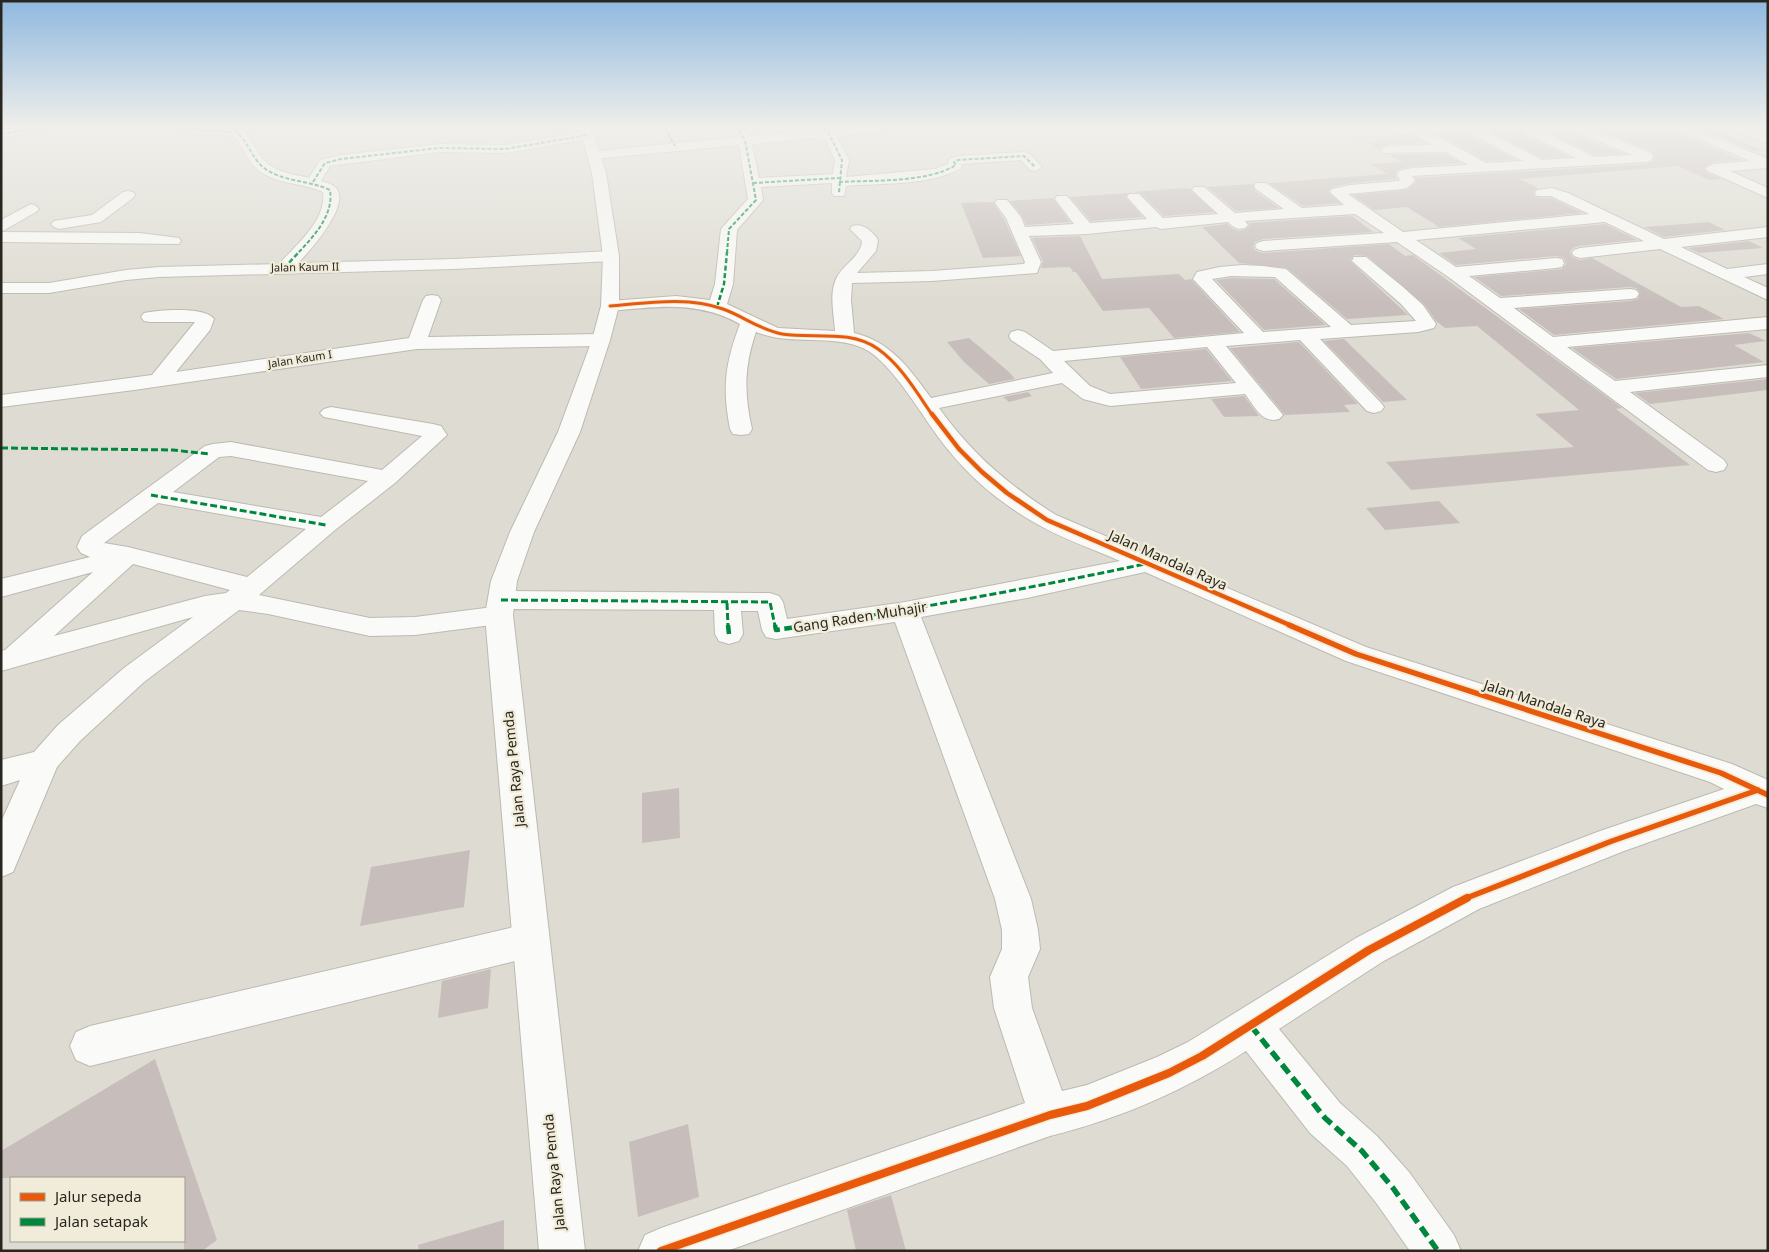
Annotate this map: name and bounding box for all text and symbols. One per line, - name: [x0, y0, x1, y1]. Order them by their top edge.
- street label: Jalan Kaum II: [270, 258, 339, 275]
- street label: Jalan Kaum I: [266, 346, 333, 371]
- street label: Jalan Mandala Raya: [1104, 524, 1230, 594]
- street label: Gang Raden Muhajir: [792, 597, 928, 636]
- street label: Jalan Mandala Raya: [1480, 674, 1609, 732]
- street label: Jalan Raya Pemda: [498, 710, 529, 830]
- street label: Jalan Raya Pemda: [538, 1113, 569, 1233]
- legend: [10, 1177, 185, 1242]
- text: Jalur sepeda: [53, 1186, 142, 1206]
- text: Jalan setapak: [53, 1211, 148, 1231]

